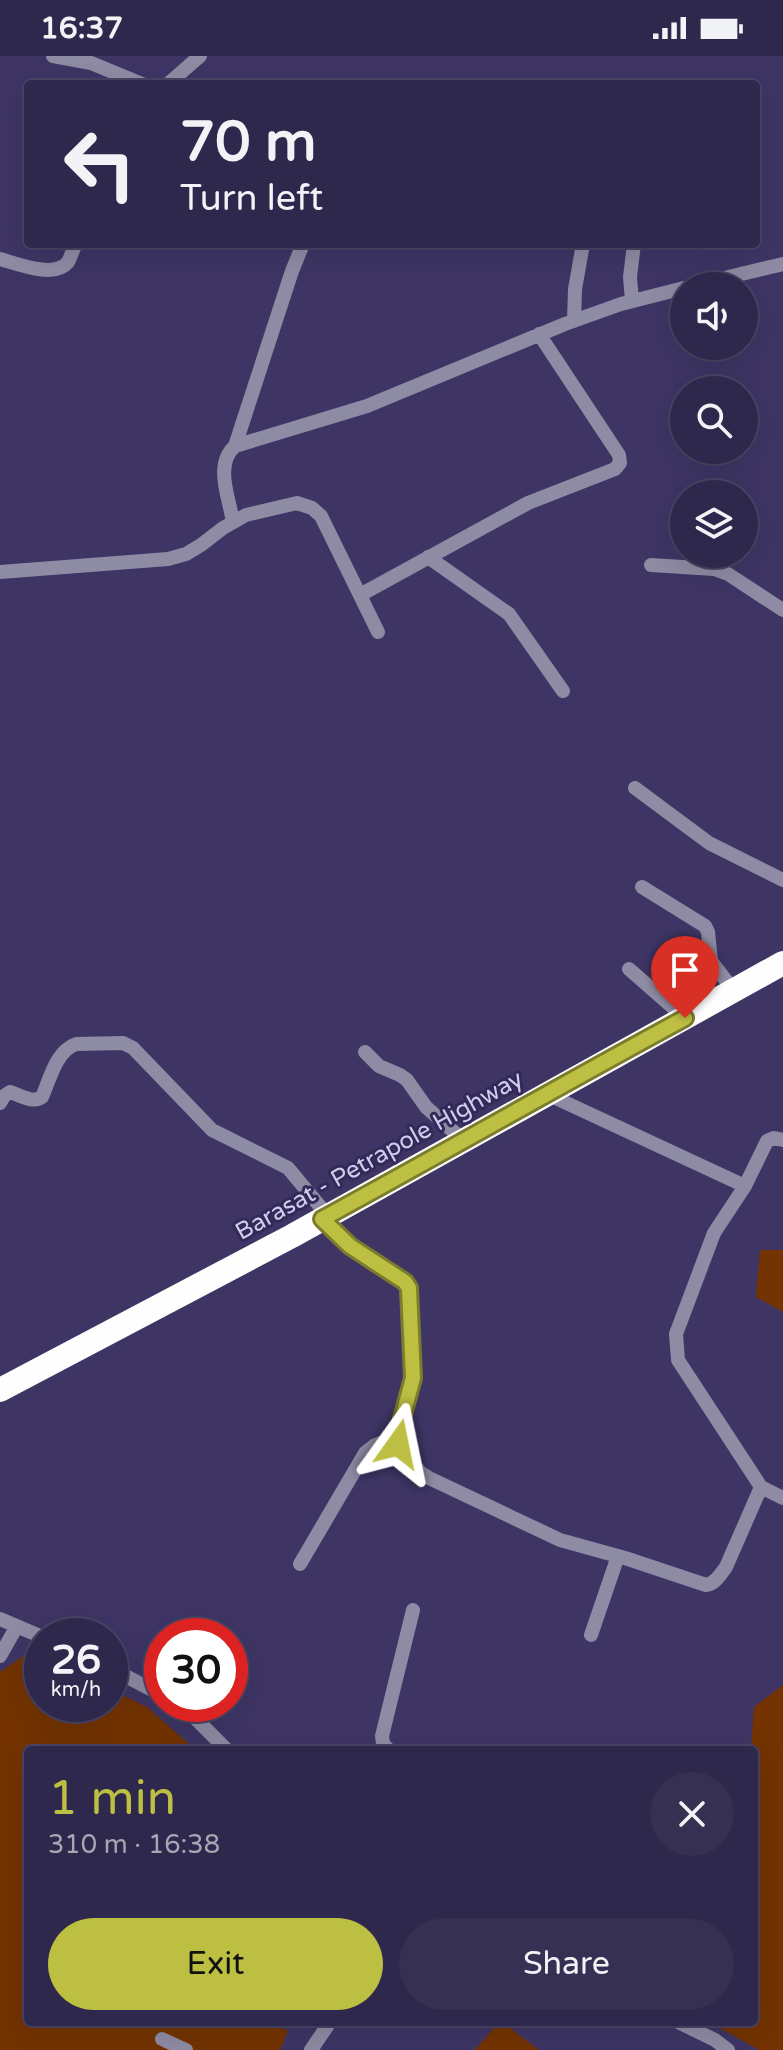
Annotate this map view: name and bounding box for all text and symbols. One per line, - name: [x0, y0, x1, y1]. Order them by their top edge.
- text: 16:37: [40, 10, 123, 47]
- text: 70 m: [180, 109, 316, 176]
- icon: left: [48, 112, 152, 216]
- text: Turn left: [180, 177, 323, 220]
- map controls: [670, 272, 758, 568]
- button: sound: [670, 272, 758, 360]
- button: search: [670, 376, 758, 464]
- button: layers: [670, 480, 758, 568]
- pin: [651, 936, 719, 1018]
- icon: arrive: [663, 948, 707, 992]
- street label: Barasat - Petrapole Highway: [230, 1064, 528, 1247]
- position arrow: [356, 1402, 440, 1486]
- speed limit sign: 30: [144, 1618, 248, 1722]
- text: 26: [51, 1636, 101, 1684]
- text: km/h: [51, 1678, 101, 1702]
- text: 1 min: [48, 1770, 176, 1828]
- button: close: [650, 1772, 734, 1856]
- text: 310 m · 16:38: [48, 1829, 220, 1860]
- button: Exit: [48, 1918, 383, 2010]
- button: Share: [399, 1918, 734, 2010]

